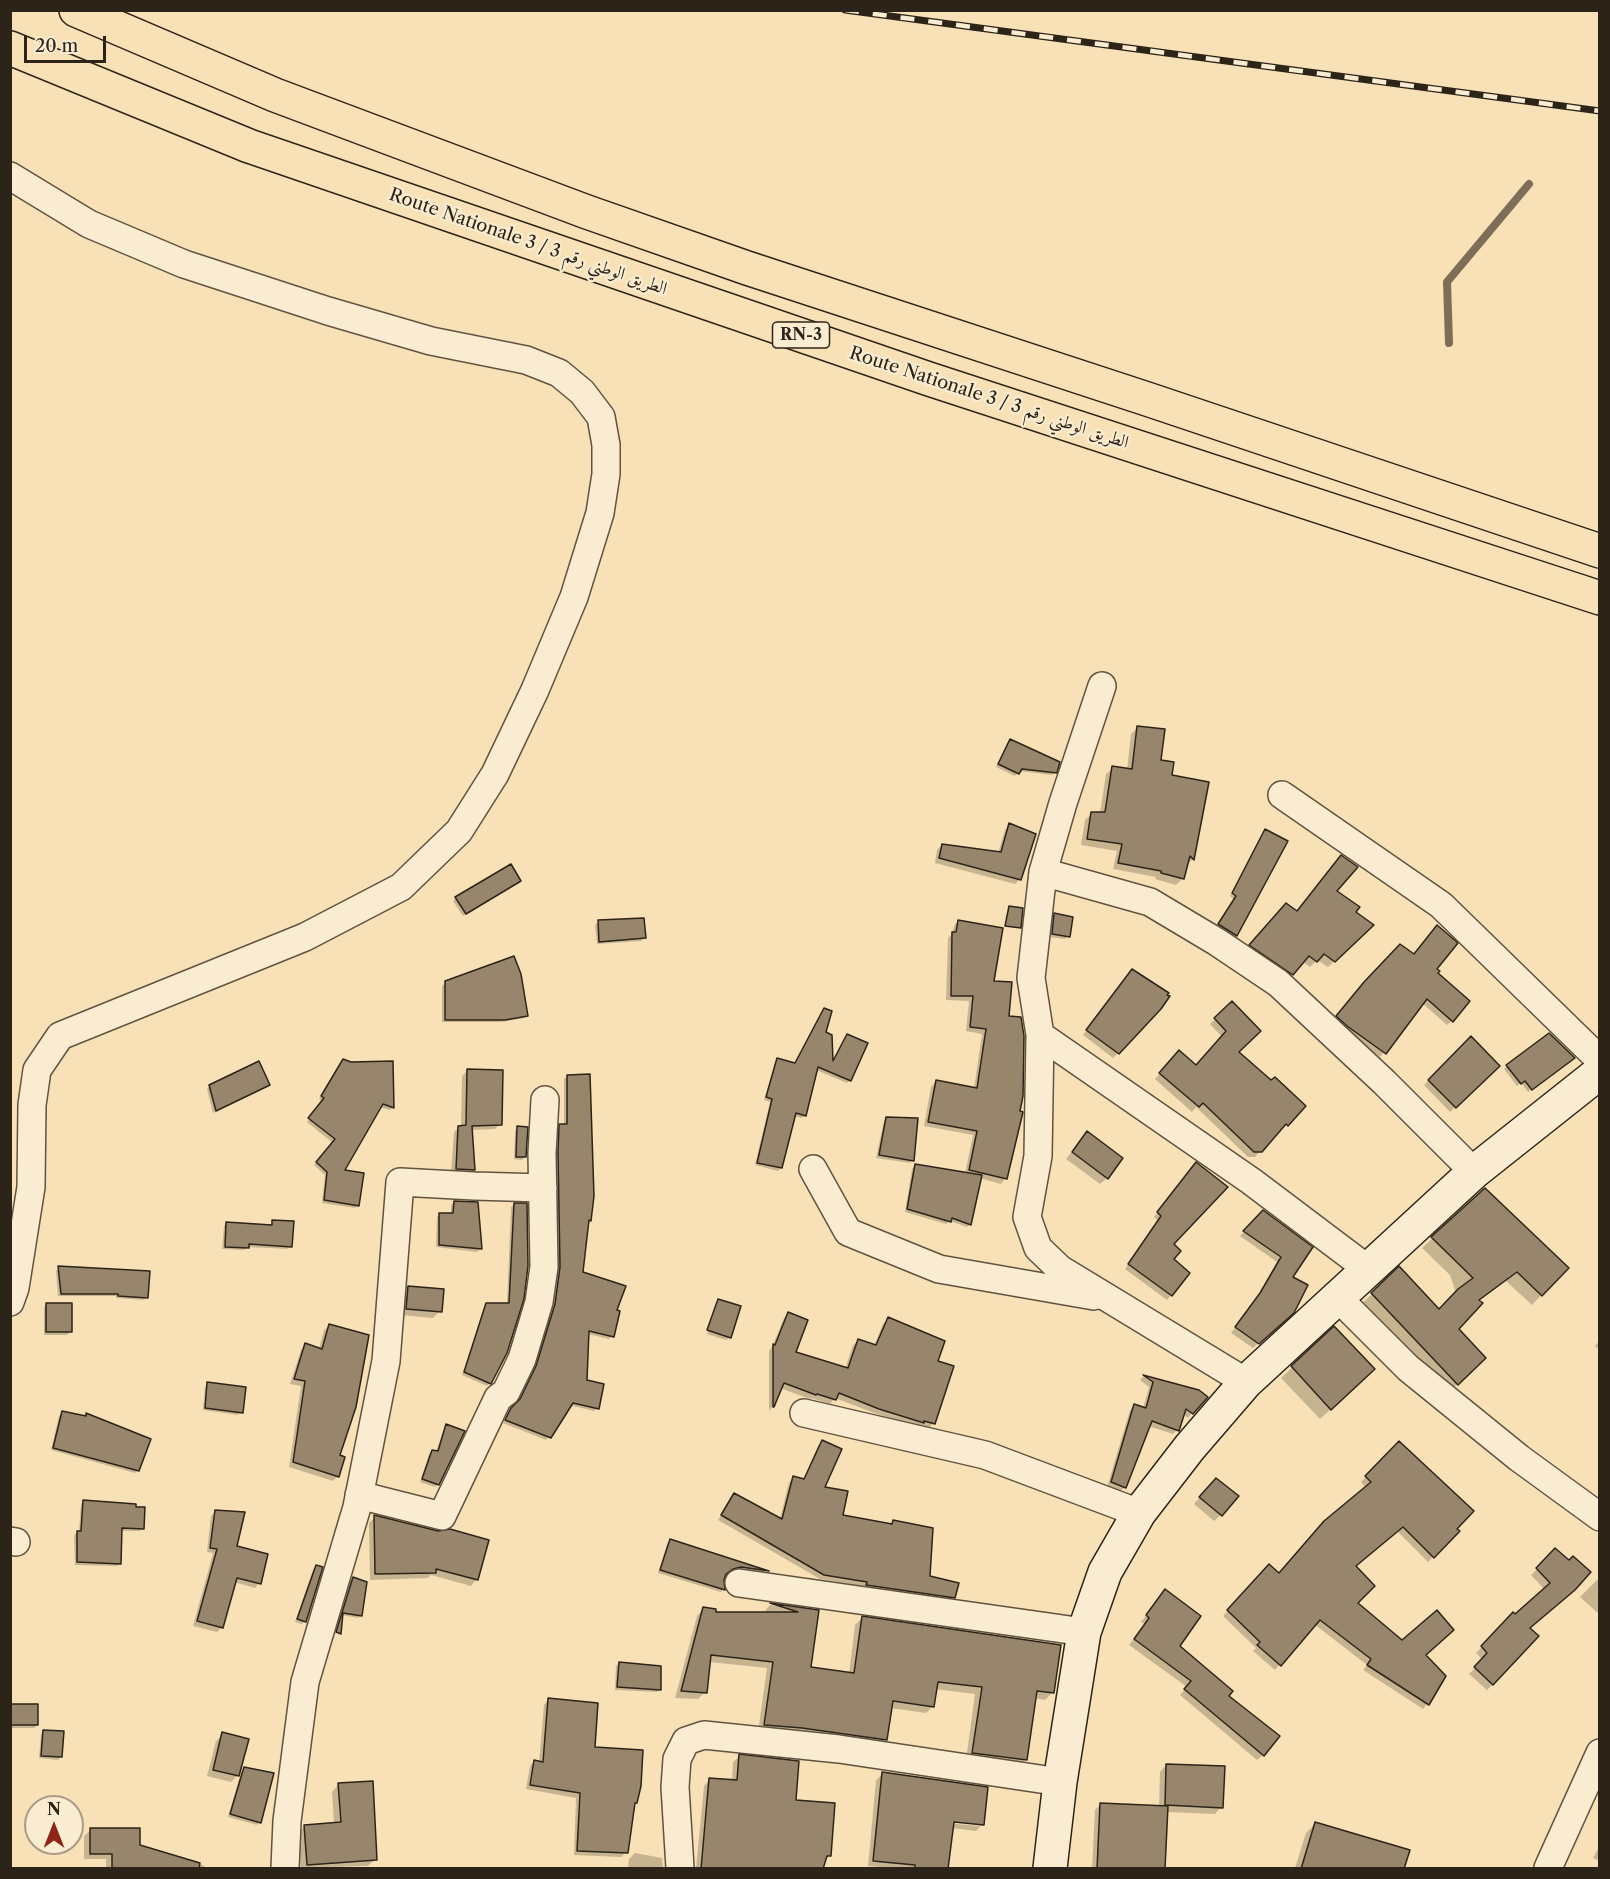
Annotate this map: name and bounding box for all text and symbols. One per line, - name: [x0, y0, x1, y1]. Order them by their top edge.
- scale bar: [27, 24, 110, 62]
- text: 20 m: [35, 35, 78, 57]
- street label: Route Nationale 3 / الطريق الوطني رقم 3: [386, 184, 670, 300]
- road number: RN-3: [772, 322, 830, 348]
- street label: Route Nationale 3 / الطريق الوطني رقم 3: [847, 343, 1131, 453]
- north arrow: [24, 1795, 84, 1855]
- text: N: [47, 1799, 61, 1819]

